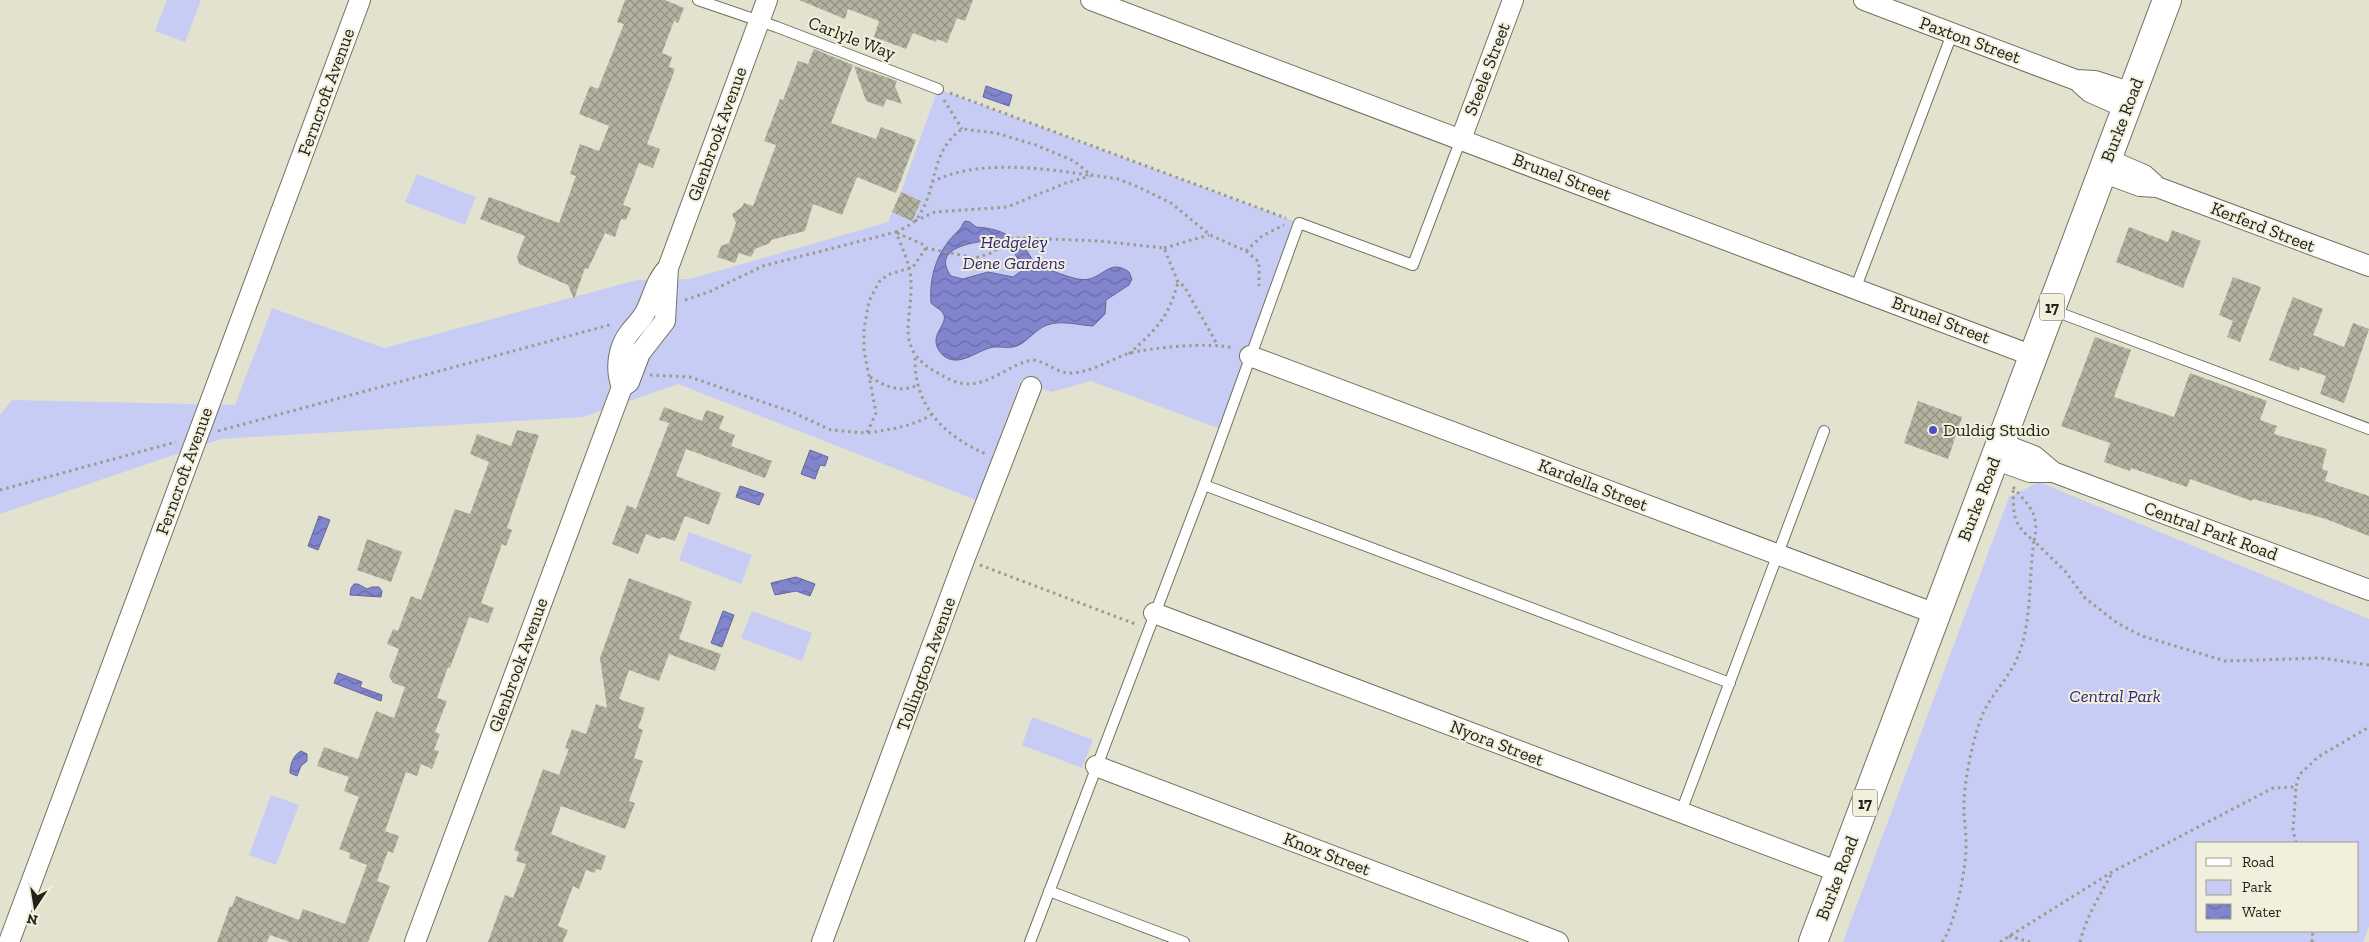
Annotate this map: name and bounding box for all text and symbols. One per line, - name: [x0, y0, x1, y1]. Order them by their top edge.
- street label: Carlyle Way: [805, 11, 899, 65]
- street label: Paxton Street: [1916, 12, 2024, 69]
- street label: Steele Street: [1459, 19, 1515, 119]
- street label: Ferncroft Avenue: [293, 25, 359, 159]
- street label: Glenbrook Avenue: [682, 64, 752, 204]
- street label: Burke Road: [2096, 75, 2148, 165]
- street label: Brunel Street: [1510, 148, 1615, 206]
- street label: Kerferd Street: [2208, 197, 2319, 257]
- park label: Hedgeley Dene Gardens: [963, 231, 1065, 274]
- street label: Brunel Street: [1889, 291, 1994, 349]
- road number: 17: [2040, 294, 2064, 320]
- street label: Ferncroft Avenue: [151, 404, 217, 538]
- place label: Duldig Studio: [1943, 419, 2050, 441]
- marker: Duldig Studio: [1927, 424, 1939, 436]
- street label: Kardella Street: [1535, 454, 1651, 516]
- street label: Burke Road: [1953, 454, 2005, 544]
- street label: Central Park Road: [2141, 497, 2281, 565]
- street label: Tollington Avenue: [892, 594, 960, 734]
- street label: Glenbrook Avenue: [483, 595, 553, 735]
- park label: Central Park: [2069, 685, 2161, 707]
- street label: Nyora Street: [1447, 715, 1547, 771]
- road number: 17: [1852, 790, 1878, 816]
- street label: Knox Street: [1280, 827, 1374, 881]
- street label: Burke Road: [1811, 833, 1863, 923]
- legend: [2196, 842, 2359, 932]
- text: Road: [2242, 853, 2275, 871]
- text: Park: [2242, 878, 2272, 896]
- north arrow: [10, 882, 60, 932]
- text: Water: [2242, 903, 2282, 921]
- text: N: [25, 910, 39, 929]

